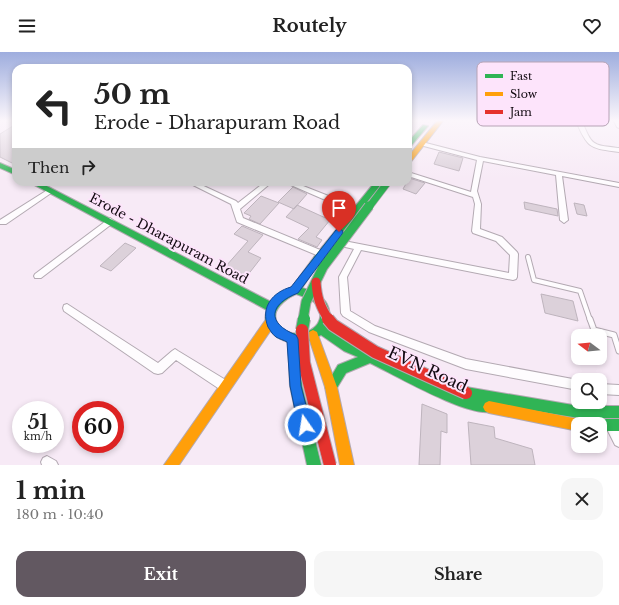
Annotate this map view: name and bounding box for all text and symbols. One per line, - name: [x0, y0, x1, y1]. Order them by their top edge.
- icon: menu: [16, 15, 38, 37]
- text: Routely: [272, 15, 347, 37]
- icon: heart: [581, 15, 603, 37]
- legend: [477, 62, 609, 126]
- text: Fast: [510, 69, 533, 83]
- text: 50 m: [94, 77, 170, 112]
- icon: left: [28, 80, 80, 132]
- text: Slow: [510, 87, 538, 101]
- text: Jam: [508, 105, 532, 119]
- text: Erode - Dharapuram Road: [94, 112, 340, 134]
- icon: right: [77, 156, 99, 178]
- text: Then: [28, 158, 69, 177]
- street label: Erode - Dharapuram Road: [86, 189, 251, 288]
- pin: [322, 191, 356, 232]
- icon: arrive: [328, 197, 350, 219]
- north arrow: [571, 329, 607, 365]
- map controls: [571, 329, 607, 453]
- street label: EVN Road: [385, 342, 471, 396]
- button: search: [571, 373, 607, 409]
- speed limit sign: 60: [72, 401, 124, 453]
- position arrow: [284, 404, 326, 446]
- text: 51: [28, 410, 48, 434]
- button: layers: [571, 417, 607, 453]
- text: km/h: [24, 430, 52, 443]
- text: 1 min: [16, 476, 86, 505]
- button: close: [561, 478, 603, 520]
- text: 180 m · 10:40: [16, 506, 103, 523]
- button: Exit: [16, 551, 306, 597]
- button: Share: [314, 551, 603, 597]

